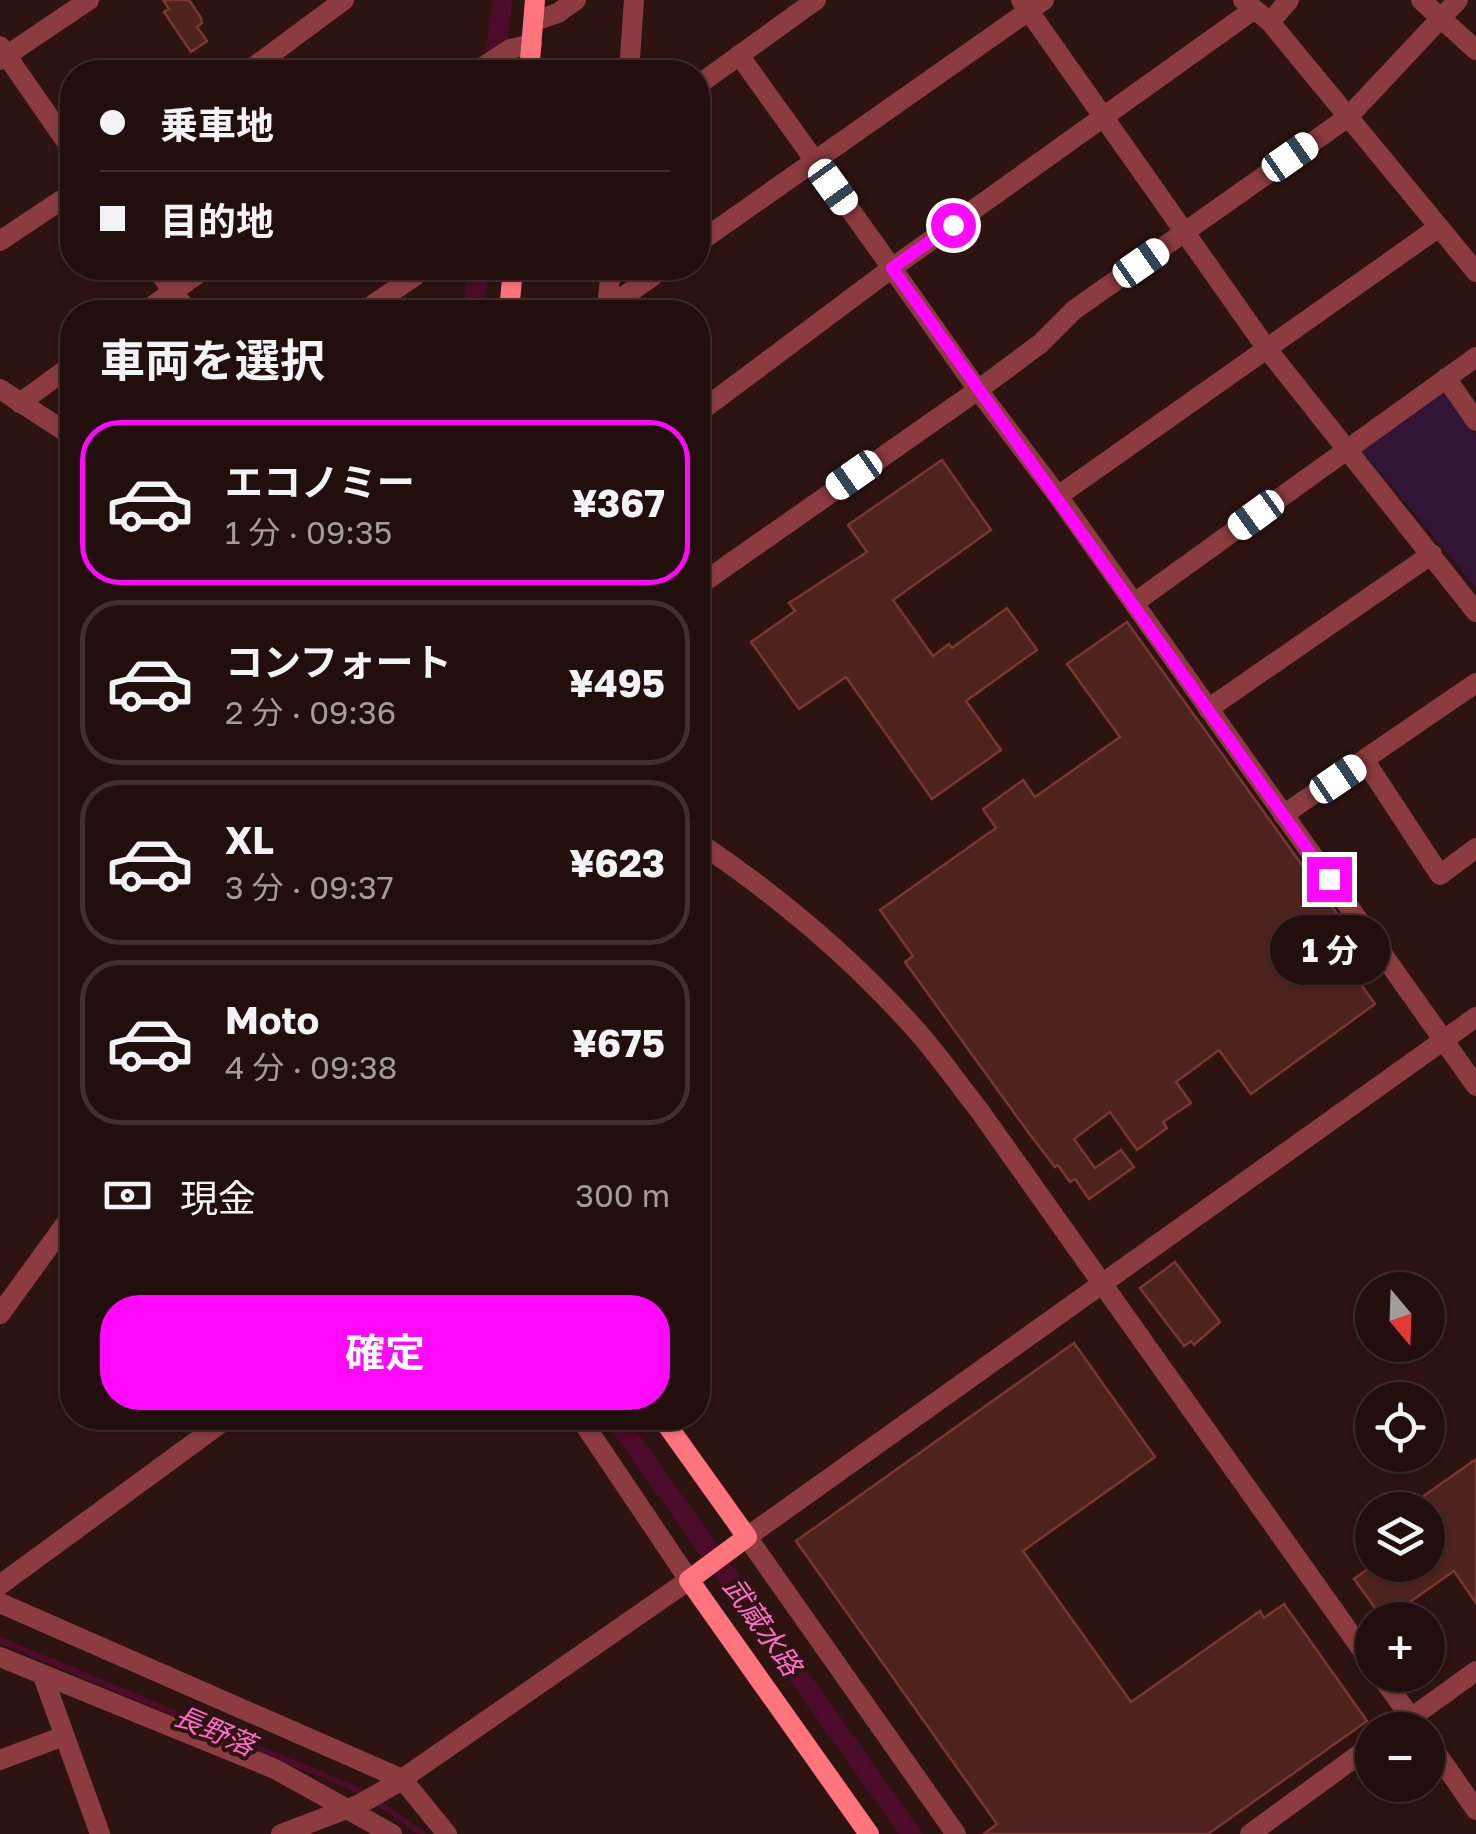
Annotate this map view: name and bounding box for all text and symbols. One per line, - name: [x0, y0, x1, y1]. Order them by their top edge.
- text: 乗車地: [160, 102, 274, 147]
- car: [1257, 128, 1323, 186]
- car: [803, 154, 863, 220]
- text: 目的地: [160, 198, 274, 243]
- route start: [931, 203, 976, 248]
- car: [1108, 234, 1174, 292]
- text: 車両を選択: [100, 333, 325, 387]
- car: [821, 446, 887, 504]
- icon: car: [105, 458, 195, 548]
- text: エコノミー: [225, 459, 415, 504]
- text: ¥367: [572, 480, 665, 525]
- car: [1223, 485, 1289, 545]
- text: 1 分 · 09:35: [225, 513, 392, 551]
- icon: car: [105, 638, 195, 728]
- text: コンフォート: [225, 639, 452, 684]
- text: ¥495: [569, 660, 665, 705]
- text: 2 分 · 09:36: [225, 693, 396, 731]
- car: [1305, 750, 1371, 808]
- text: XL: [225, 817, 274, 862]
- icon: car: [105, 818, 195, 908]
- text: ¥623: [569, 840, 665, 885]
- route end: [1307, 857, 1352, 902]
- text: 3 分 · 09:37: [225, 868, 394, 906]
- callout: 1 分: [1269, 914, 1389, 984]
- text: 1 分: [1302, 931, 1358, 969]
- text: Moto: [225, 997, 319, 1042]
- icon: car: [105, 998, 195, 1088]
- text: ¥675: [572, 1020, 665, 1065]
- text: 4 分 · 09:38: [225, 1048, 397, 1086]
- icon: cash: [100, 1168, 155, 1223]
- text: 現金: [180, 1175, 256, 1220]
- text: 300 m: [575, 1176, 670, 1214]
- north arrow: [1355, 1272, 1445, 1362]
- map controls: [1355, 1272, 1445, 1802]
- button: 確定: [100, 1295, 670, 1410]
- button: locate: [1355, 1382, 1445, 1472]
- button: layers: [1355, 1492, 1445, 1582]
- water label: 武蔵水路: [717, 1571, 810, 1683]
- button: +: [1355, 1602, 1445, 1692]
- water label: 長野落: [170, 1698, 264, 1763]
- button: −: [1355, 1712, 1445, 1802]

